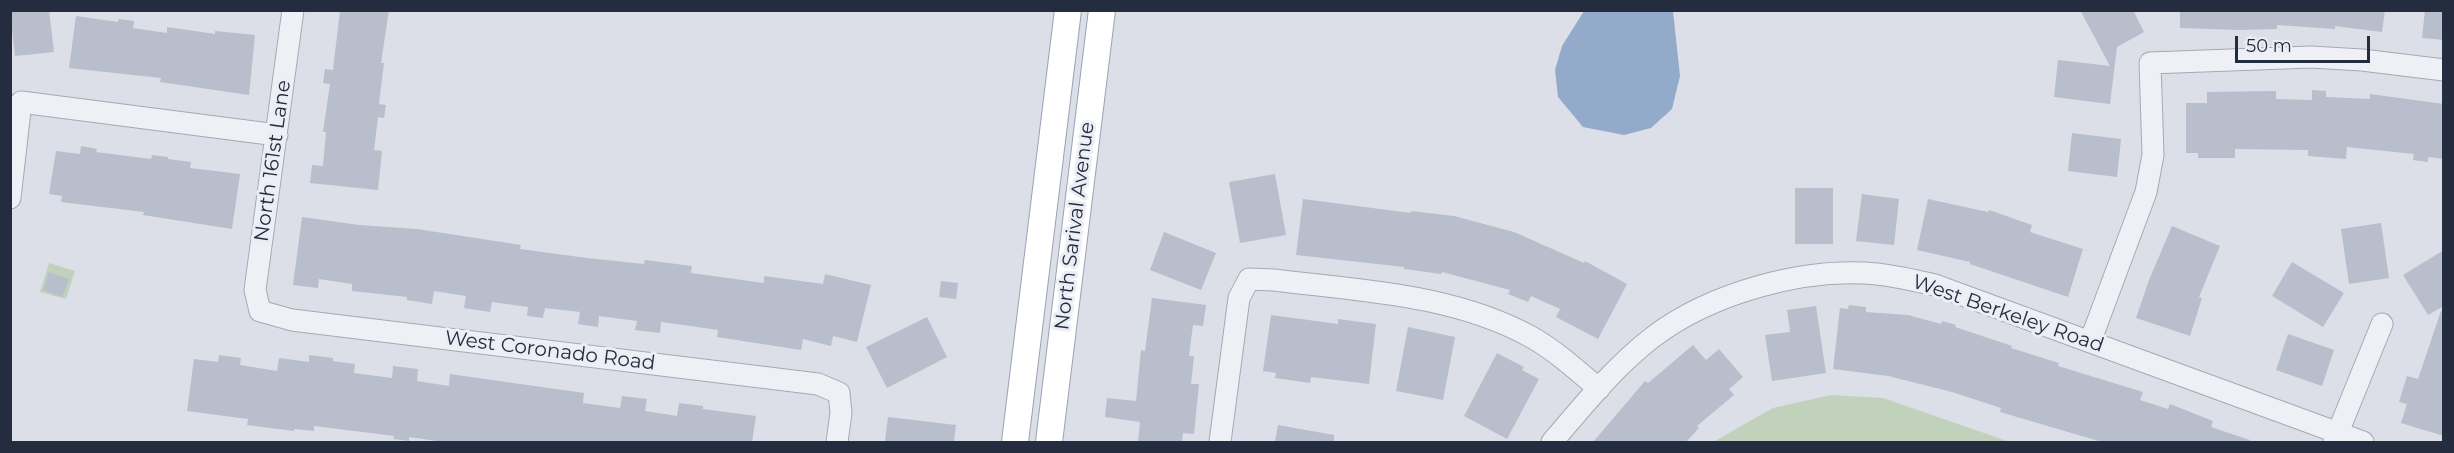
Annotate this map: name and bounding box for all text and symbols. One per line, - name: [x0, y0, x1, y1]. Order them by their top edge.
- scale bar: [2238, 24, 2373, 62]
- text: 50 m: [2246, 35, 2292, 57]
- street label: North 161st Lane: [250, 79, 296, 243]
- street label: North Sarival Avenue: [1050, 120, 1100, 332]
- street label: West Berkeley Road: [1909, 270, 2107, 358]
- street label: West Coronado Road: [443, 326, 657, 376]

